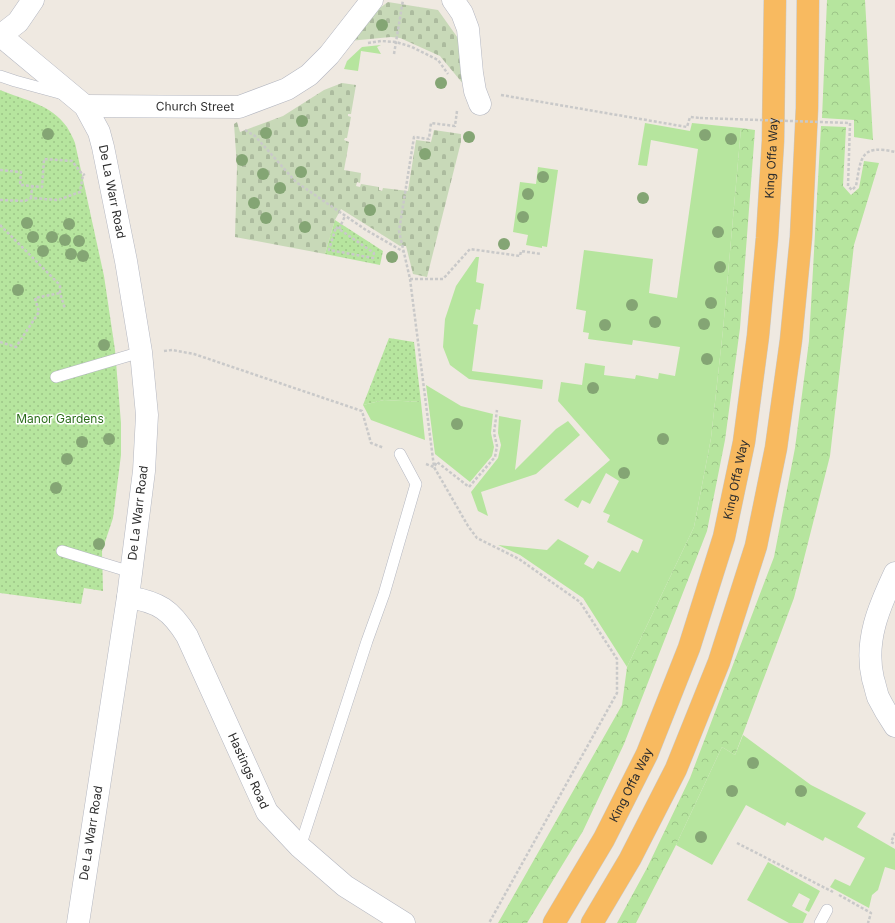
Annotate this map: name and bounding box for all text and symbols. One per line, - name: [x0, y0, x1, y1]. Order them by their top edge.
- street label: Church Street: [156, 98, 234, 114]
- street label: King Offa Way: [761, 117, 780, 199]
- street label: De La Warr Road: [96, 143, 129, 240]
- park label: Manor Gardens: [16, 411, 104, 426]
- street label: King Offa Way: [720, 438, 751, 521]
- street label: De La Warr Road: [124, 465, 151, 561]
- street label: Hastings Road: [225, 730, 273, 811]
- street label: King Offa Way: [606, 746, 656, 825]
- street label: De La Warr Road: [76, 785, 105, 881]

